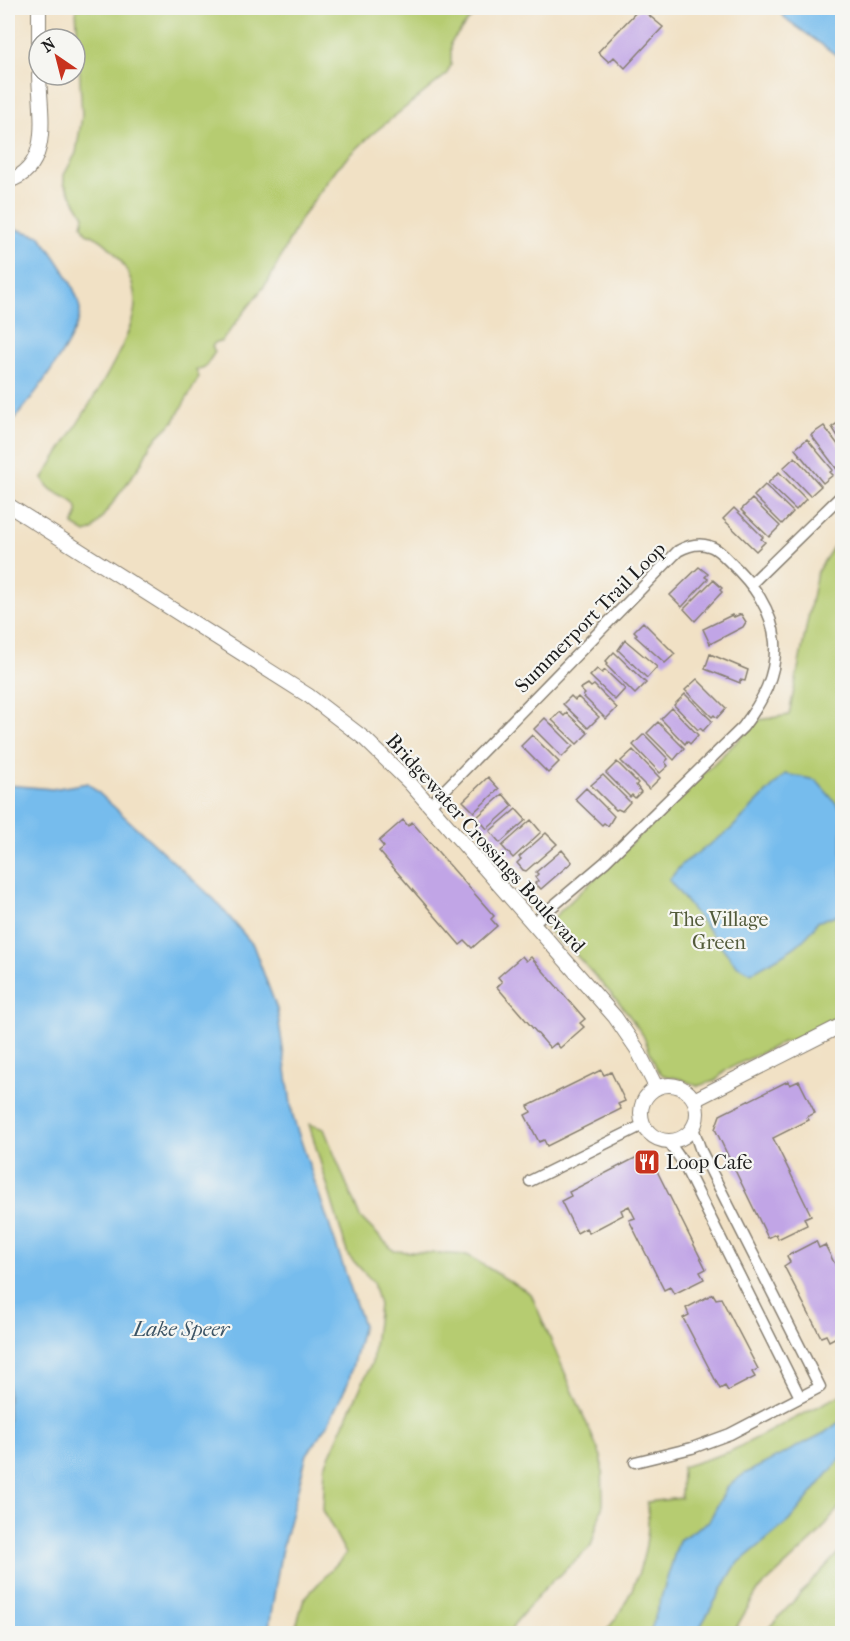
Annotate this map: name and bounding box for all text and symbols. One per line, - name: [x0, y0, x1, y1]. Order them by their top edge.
- north arrow: [27, 27, 87, 87]
- text: N: [38, 33, 60, 56]
- street label: Summerport Trail Loop: [510, 537, 671, 697]
- street label: Bridgewater Crossings Boulevard: [381, 729, 591, 958]
- park label: The Village Green: [670, 908, 769, 954]
- restaurant icon: Loop Cafe: [632, 1147, 662, 1177]
- place label: Loop Cafe: [666, 1151, 753, 1174]
- water label: Lake Speer: [131, 1317, 231, 1341]

